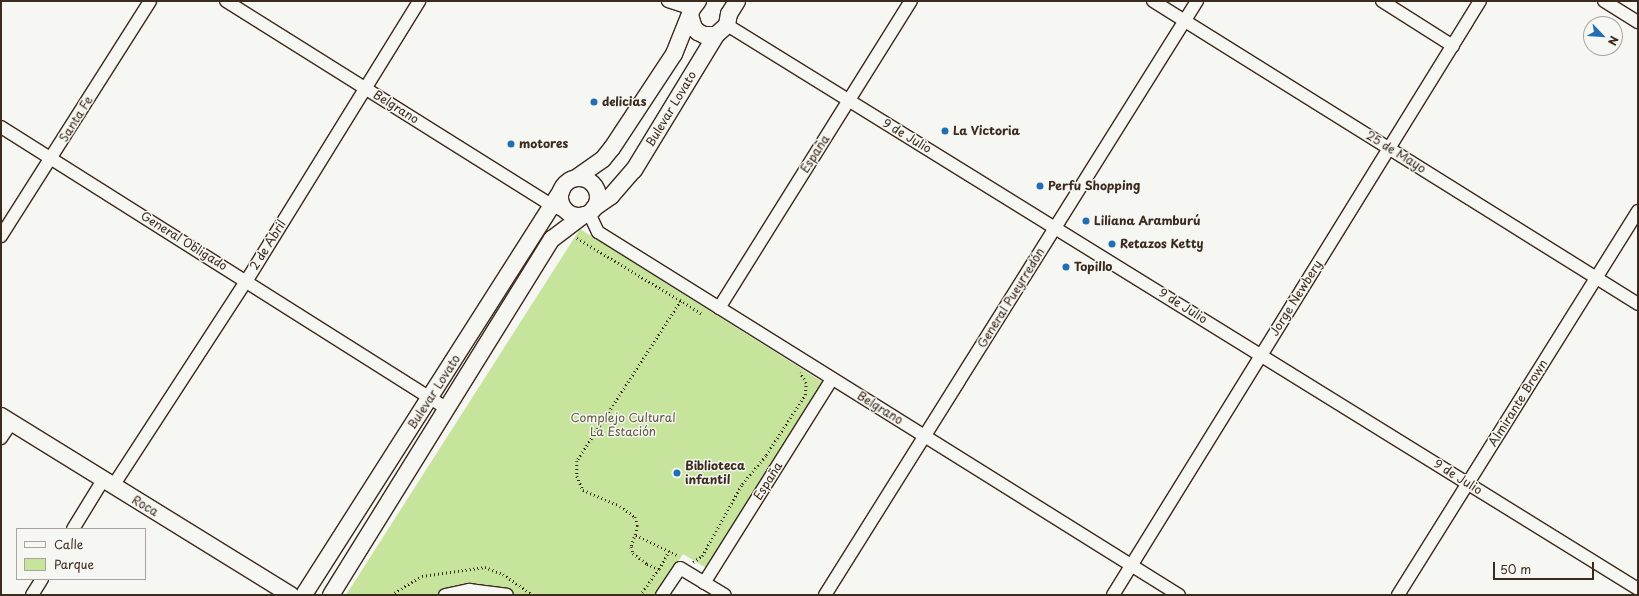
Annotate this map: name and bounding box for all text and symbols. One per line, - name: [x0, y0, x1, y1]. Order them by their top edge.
- north arrow: [1583, 16, 1623, 56]
- text: N: [1604, 33, 1623, 48]
- street label: Bulevar Lovato: [643, 69, 699, 149]
- street label: Belgrano: [371, 87, 421, 127]
- street label: Santa Fe: [56, 94, 96, 144]
- place label: delicias: [602, 95, 646, 109]
- marker: delicias: [589, 97, 599, 107]
- street label: 9 de Julio: [879, 116, 935, 156]
- place label: La Victoria: [953, 124, 1021, 138]
- marker: La Victoria: [940, 126, 950, 136]
- street label: 25 de Mayo: [1363, 128, 1429, 176]
- street label: España: [797, 132, 833, 176]
- place label: motores: [519, 137, 568, 151]
- marker: motores: [506, 139, 516, 149]
- place label: Perfu Shopping: [1048, 179, 1140, 193]
- marker: Perfu Shopping: [1035, 181, 1045, 191]
- street label: General Obligado: [138, 208, 230, 274]
- place label: Liliana Aramburú: [1094, 214, 1201, 228]
- street label: 2 de Abril: [246, 216, 290, 274]
- marker: Liliana Aramburú: [1081, 216, 1091, 226]
- place label: Retazos Ketty: [1120, 237, 1204, 251]
- marker: Retazos Ketty: [1107, 239, 1117, 249]
- street label: General Pueyrredón: [974, 245, 1048, 351]
- street label: Jorge Newbery: [1267, 258, 1325, 338]
- place label: Topillo: [1074, 260, 1112, 274]
- marker: Topillo: [1061, 262, 1071, 272]
- street label: 9 de Julio: [1156, 285, 1210, 327]
- street label: Bulevar Lovato: [405, 352, 463, 432]
- street label: Almirante Brown: [1486, 357, 1550, 449]
- street label: Belgrano: [855, 388, 905, 428]
- park label: Complejo Cultural La Estación: [571, 411, 675, 439]
- street label: 9 de Julio: [1431, 456, 1485, 498]
- place label: Biblioteca infantil: [685, 459, 745, 487]
- street label: España: [751, 459, 785, 503]
- marker: Biblioteca infantil: [672, 468, 682, 478]
- street label: Roca: [129, 493, 161, 519]
- legend: [16, 528, 146, 580]
- text: Calle: [54, 535, 83, 553]
- scale bar: [1495, 554, 1596, 580]
- text: Parque: [54, 555, 94, 573]
- text: 50 m: [1500, 560, 1531, 578]

